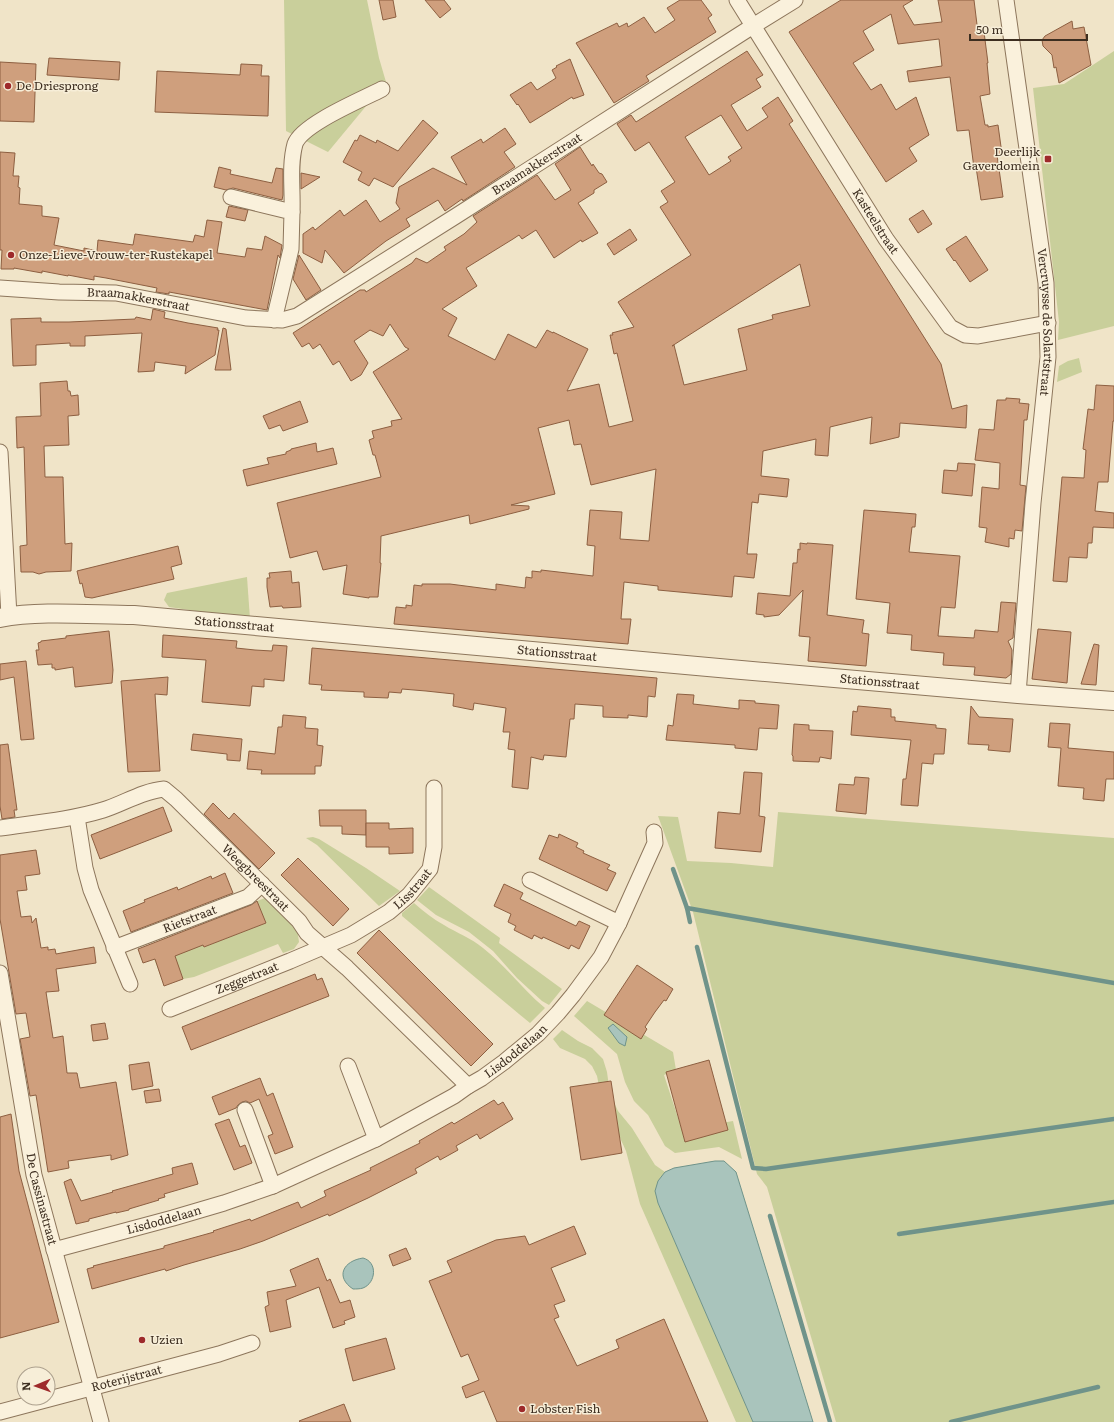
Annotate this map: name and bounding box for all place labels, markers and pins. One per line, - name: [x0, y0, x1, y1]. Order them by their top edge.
- place label: De Driesprong: [16, 76, 99, 94]
- marker: De Driesprong: [3, 81, 13, 91]
- place label: Deerlijk Gaverdomein: [963, 142, 1041, 174]
- marker: Deerlijk Gaverdomein: [1043, 154, 1053, 164]
- place label: Onze-Lieve-Vrouw-ter-Rustekapel: [19, 245, 213, 263]
- marker: Onze-Lieve-Vrouw-ter-Rustekapel: [6, 250, 16, 260]
- place label: Uzien: [150, 1330, 183, 1348]
- marker: Uzien: [137, 1335, 147, 1345]
- place label: Lobster Fish: [530, 1399, 600, 1417]
- marker: Lobster Fish: [517, 1404, 527, 1414]

